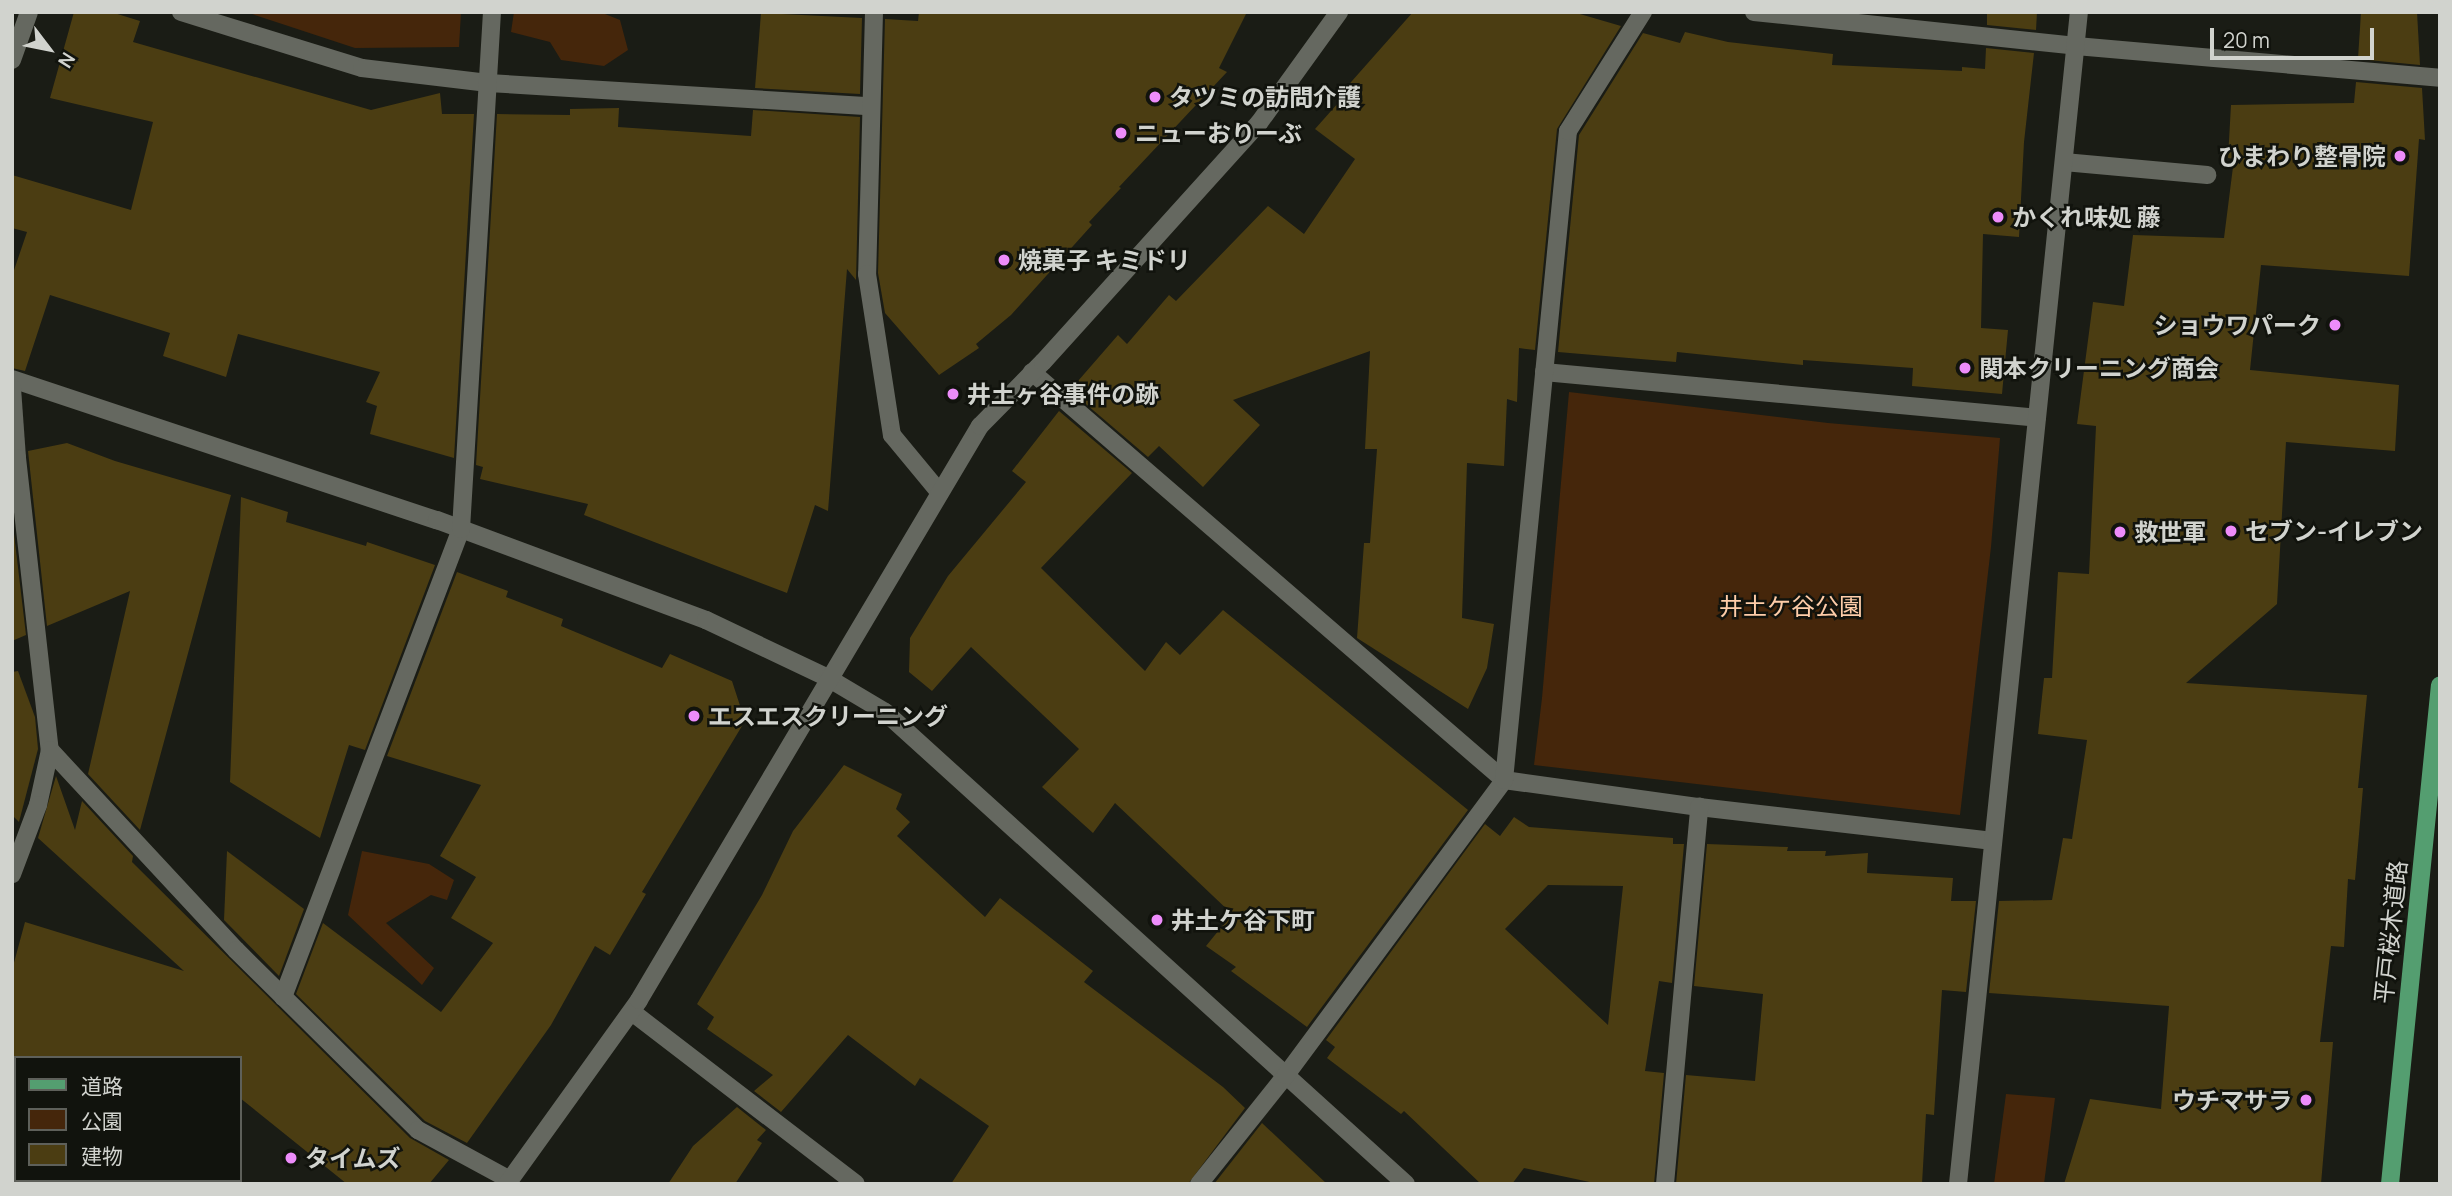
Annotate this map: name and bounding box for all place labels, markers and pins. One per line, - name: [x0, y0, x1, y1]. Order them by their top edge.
- place label: タツミの訪問介護: [1169, 83, 1361, 111]
- marker: タツミの訪問介護: [1147, 89, 1163, 105]
- place label: ニューおりーぶ: [1135, 119, 1303, 147]
- marker: ニューおりーぶ: [1113, 125, 1129, 141]
- place label: ひまわり整骨院: [2218, 142, 2386, 170]
- marker: ひまわり整骨院: [2392, 148, 2408, 164]
- place label: かくれ味処 藤: [2012, 203, 2161, 231]
- marker: かくれ味処 藤: [1990, 209, 2006, 225]
- place label: 焼菓子 キミドリ: [1018, 246, 1191, 274]
- marker: 焼菓子 キミドリ: [996, 252, 1012, 268]
- place label: ショウワパーク: [2153, 311, 2321, 339]
- marker: ショウワパーク: [2327, 317, 2343, 333]
- place label: 関本クリーニング商会: [1979, 354, 2219, 382]
- marker: 関本クリーニング商会: [1957, 360, 1973, 376]
- place label: 井土ヶ谷事件の跡: [967, 380, 1159, 408]
- marker: 井土ヶ谷事件の跡: [945, 386, 961, 402]
- place label: セブン-イレブン: [2245, 517, 2423, 545]
- place label: 救世軍: [2134, 518, 2206, 546]
- marker: セブン-イレブン: [2223, 523, 2239, 539]
- marker: 救世軍: [2112, 524, 2128, 540]
- place label: エスエスクリーニング: [708, 702, 948, 730]
- marker: エスエスクリーニング: [686, 708, 702, 724]
- place label: 井土ケ谷下町: [1171, 906, 1315, 934]
- marker: 井土ケ谷下町: [1149, 912, 1165, 928]
- place label: ウチマサラ: [2172, 1086, 2292, 1114]
- marker: ウチマサラ: [2298, 1092, 2314, 1108]
- place label: タイムズ: [305, 1144, 401, 1172]
- marker: タイムズ: [283, 1150, 299, 1166]

